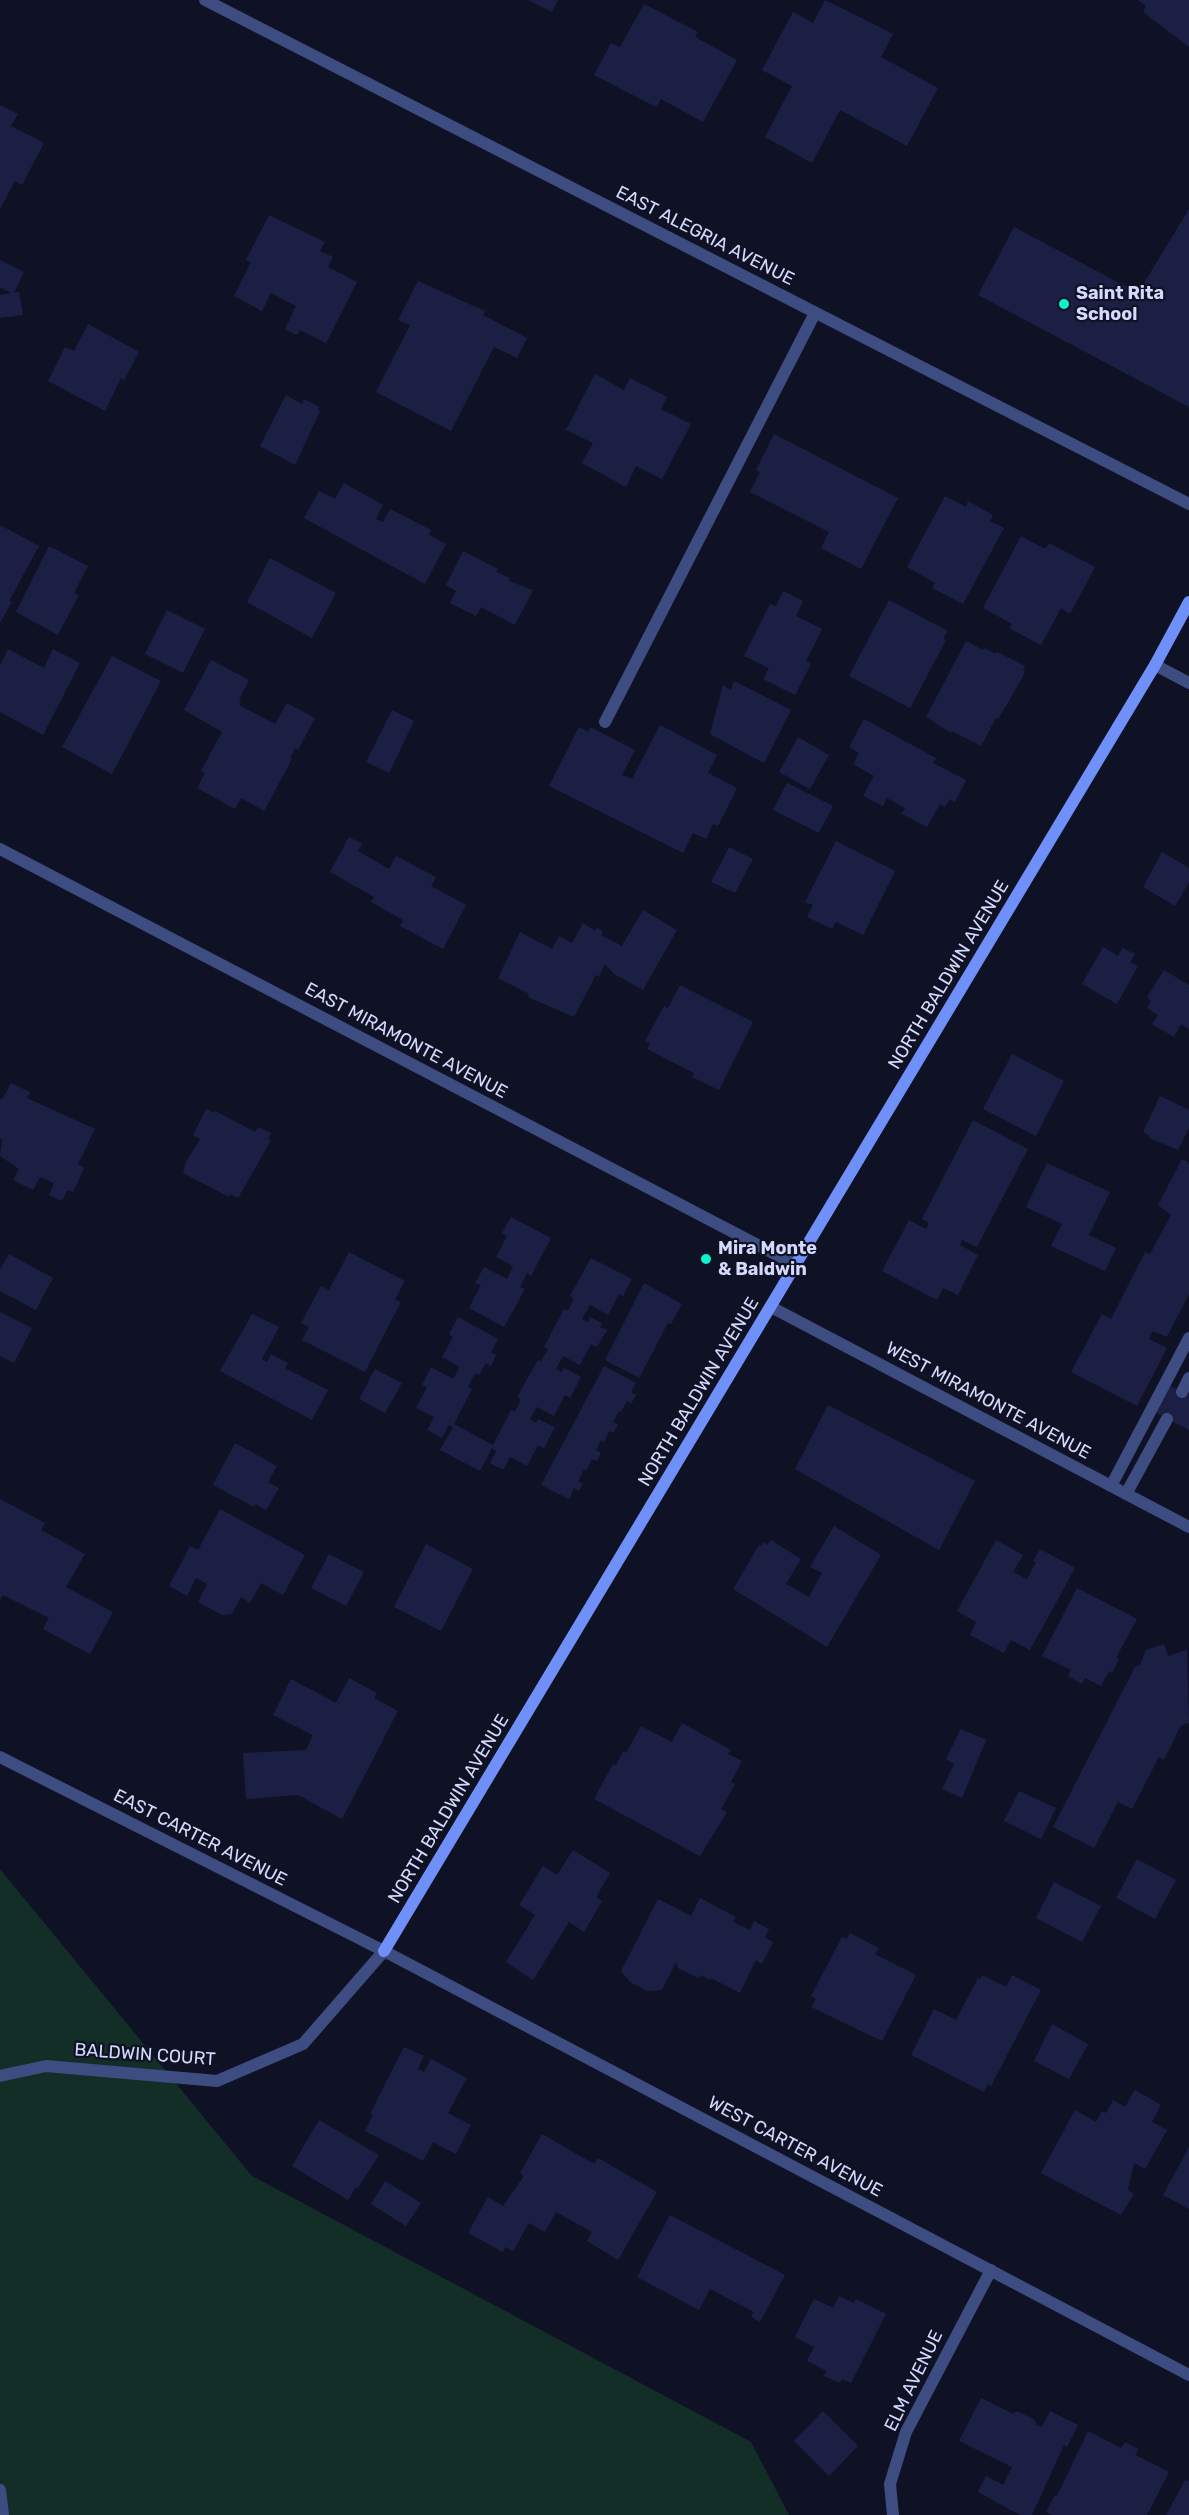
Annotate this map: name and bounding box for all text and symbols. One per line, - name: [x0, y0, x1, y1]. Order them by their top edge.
- street label: EAST ALEGRIA AVENUE: [612, 182, 798, 290]
- place label: Saint Rita School: [1076, 283, 1164, 326]
- marker: Saint Rita School: [1057, 297, 1071, 311]
- street label: NORTH BALDWIN AVENUE: [884, 877, 1014, 1073]
- street label: EAST MIRAMONTE AVENUE: [301, 978, 511, 1104]
- place label: Mira Monte & Baldwin: [718, 1238, 817, 1280]
- marker: Mira Monte & Baldwin: [699, 1252, 713, 1266]
- street label: NORTH BALDWIN AVENUE: [634, 1294, 764, 1490]
- street label: WEST MIRAMONTE AVENUE: [882, 1338, 1094, 1464]
- street label: NORTH BALDWIN AVENUE: [384, 1711, 514, 1907]
- street label: EAST CARTER AVENUE: [110, 1785, 290, 1891]
- street label: BALDWIN COURT: [74, 2039, 216, 2071]
- street label: WEST CARTER AVENUE: [704, 2092, 886, 2202]
- street label: ELM AVENUE: [880, 2327, 948, 2435]

